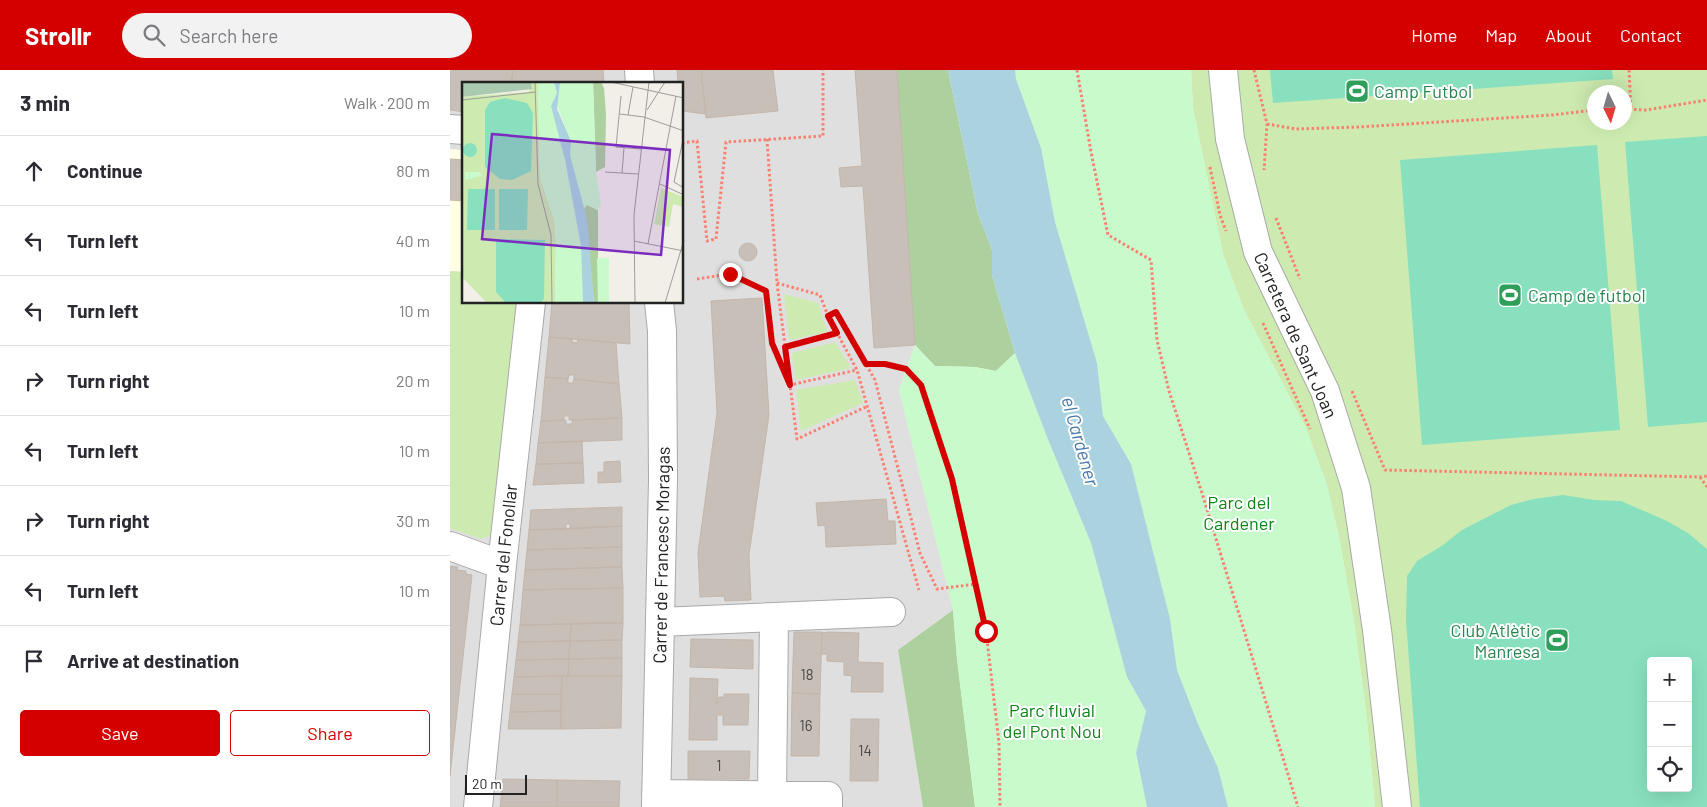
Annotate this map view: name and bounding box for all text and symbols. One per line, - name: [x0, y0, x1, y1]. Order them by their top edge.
- search box: [122, 13, 472, 58]
- text: Strollr: [25, 21, 92, 50]
- icon: search: [140, 21, 168, 49]
- text: Search here: [180, 24, 278, 47]
- text: Home: [1411, 24, 1457, 46]
- text: Map: [1485, 24, 1517, 46]
- text: About: [1545, 24, 1592, 46]
- text: Contact: [1620, 24, 1682, 46]
- sports icon: Camp Futbol: [1344, 78, 1370, 104]
- place label: Camp Futbol: [1374, 80, 1472, 102]
- inset map: [462, 82, 684, 304]
- north arrow: [1587, 85, 1632, 130]
- text: 3 min: [20, 90, 70, 115]
- text: Walk · 200 m: [344, 93, 430, 112]
- icon: ahead: [20, 157, 48, 185]
- text: Continue: [67, 159, 143, 182]
- text: 80 m: [396, 161, 430, 180]
- icon: left: [20, 227, 48, 255]
- text: Turn left: [67, 229, 138, 252]
- text: 40 m: [396, 231, 430, 250]
- street label: Carretera de Sant Joan: [1249, 249, 1343, 421]
- route end: [719, 263, 742, 286]
- sports icon: Camp de futbol: [1497, 282, 1523, 308]
- place label: Camp de futbol: [1528, 284, 1646, 306]
- icon: left: [20, 297, 48, 325]
- text: Turn left: [67, 299, 138, 322]
- text: 10 m: [399, 301, 430, 320]
- icon: right: [20, 367, 48, 395]
- text: Turn right: [67, 369, 149, 392]
- text: 20 m: [396, 371, 430, 390]
- water label: el Cardener: [1057, 394, 1105, 489]
- icon: left: [20, 437, 48, 465]
- text: Turn left: [67, 439, 138, 462]
- text: 10 m: [399, 441, 430, 460]
- street label: Carrer de Francesc Moragas: [648, 446, 674, 664]
- street label: Carrer del Fonollar: [485, 482, 521, 627]
- park label: Parc del Cardener: [1203, 491, 1275, 534]
- icon: right: [20, 507, 48, 535]
- text: Turn right: [67, 509, 149, 532]
- text: 30 m: [396, 511, 430, 530]
- icon: left: [20, 577, 48, 605]
- text: Turn left: [67, 579, 138, 602]
- text: 10 m: [399, 581, 430, 600]
- place label: Club Atlètic Manresa: [1450, 619, 1540, 662]
- route start: [975, 620, 998, 643]
- sports icon: Club Atlètic Manresa: [1544, 627, 1570, 653]
- icon: arrive: [20, 647, 48, 675]
- text: Arrive at destination: [67, 649, 239, 672]
- map controls: [1647, 657, 1692, 792]
- button: +: [1647, 657, 1692, 702]
- house number: 18: [800, 665, 814, 683]
- park label: Parc fluvial del Pont Nou: [1003, 699, 1101, 742]
- button: −: [1647, 702, 1692, 747]
- button: Save: [20, 710, 220, 756]
- button: Share: [230, 710, 430, 756]
- house number: 16: [800, 716, 812, 734]
- house number: 14: [858, 741, 872, 759]
- button: locate: [1647, 747, 1692, 792]
- house number: 1: [716, 756, 722, 774]
- scale bar: [465, 772, 528, 795]
- text: 20 m: [472, 775, 502, 792]

